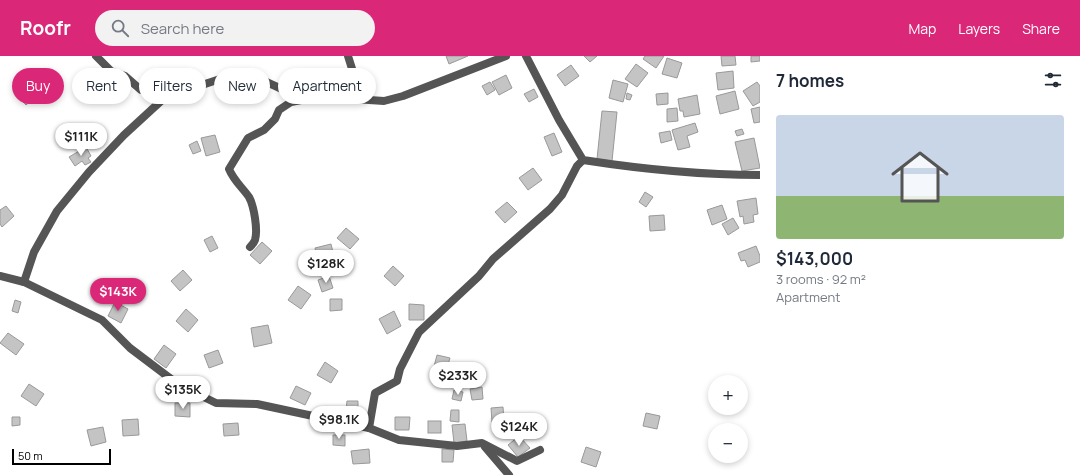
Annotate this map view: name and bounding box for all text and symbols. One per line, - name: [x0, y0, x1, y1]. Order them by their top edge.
- search box: [95, 10, 375, 46]
- text: Roofr: [20, 15, 71, 41]
- icon: search: [109, 17, 131, 39]
- text: Search here: [141, 18, 224, 39]
- text: Map: [908, 19, 936, 38]
- text: Layers: [958, 19, 1000, 38]
- text: Share: [1022, 19, 1060, 38]
- chip: Buy: [12, 68, 64, 104]
- chip: Rent: [72, 68, 131, 104]
- chip: Filters: [139, 68, 206, 104]
- chip: New: [214, 68, 270, 104]
- chip: Apartment: [278, 68, 376, 104]
- text: 7 homes: [776, 69, 844, 92]
- icon: filters: [1042, 69, 1064, 91]
- pin: $111K: [53, 123, 109, 157]
- text: $111K: [64, 127, 98, 145]
- icon: home: [884, 141, 956, 213]
- text: $143,000: [776, 247, 853, 270]
- pin: $128K: [298, 250, 354, 284]
- text: $128K: [307, 254, 345, 272]
- text: 3 rooms · 92 m²: [776, 270, 866, 288]
- pin: $143K: [90, 278, 146, 312]
- text: $143K: [99, 282, 137, 300]
- text: Apartment: [776, 288, 840, 306]
- pin: $233K: [430, 362, 486, 396]
- text: $233K: [438, 366, 478, 384]
- map controls: [708, 375, 748, 463]
- button: +: [708, 375, 748, 415]
- pin: $135K: [155, 376, 211, 410]
- text: $135K: [164, 380, 202, 398]
- pin: $98.1K: [306, 406, 372, 440]
- text: $98.1K: [319, 410, 359, 428]
- pin: $124K: [491, 413, 547, 447]
- text: $124K: [500, 417, 538, 435]
- button: −: [708, 423, 748, 463]
- scale bar: [12, 447, 111, 466]
- text: 50 m: [18, 448, 43, 463]

